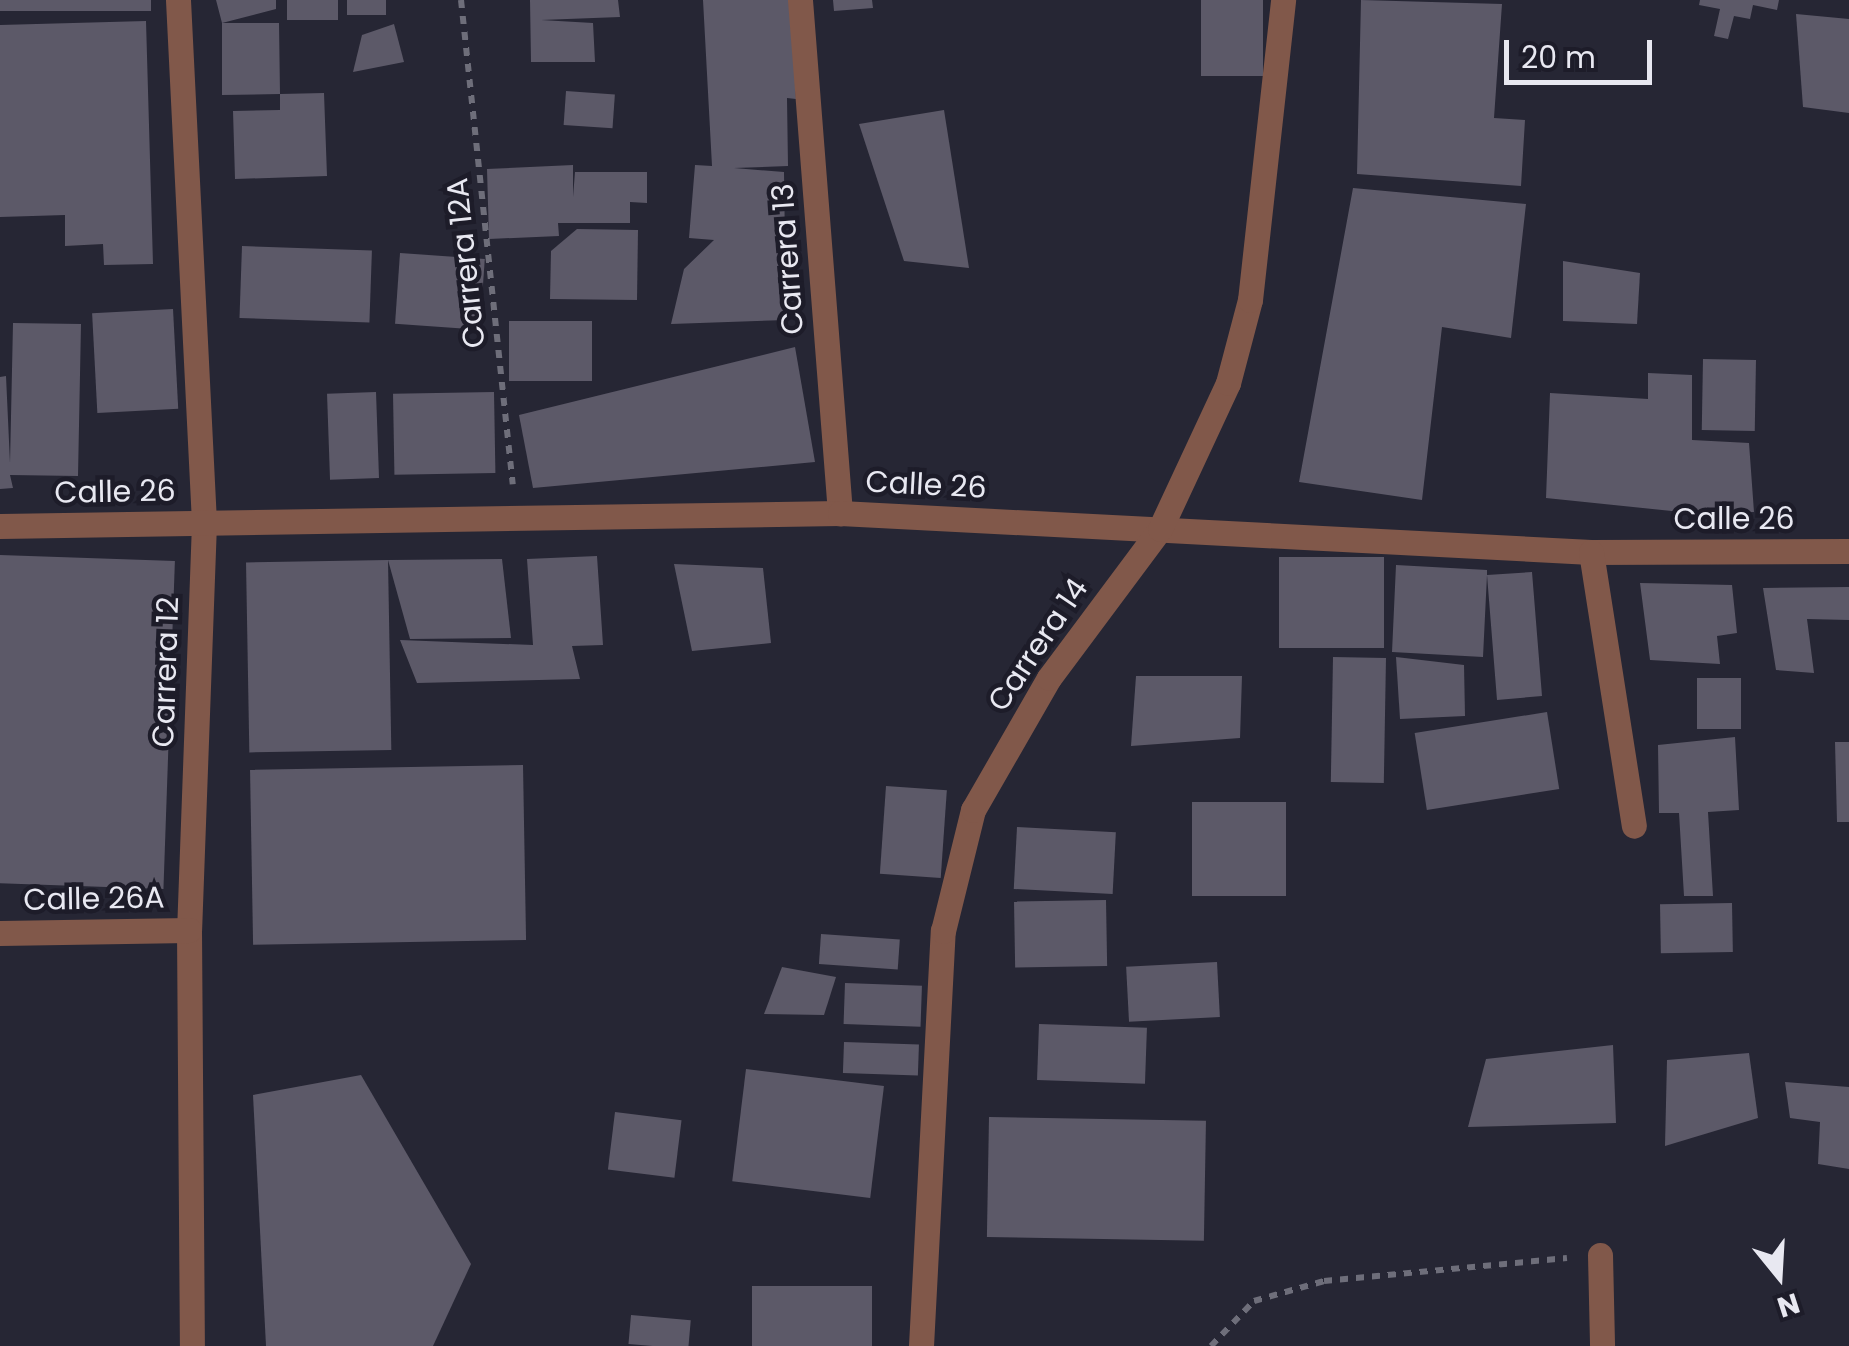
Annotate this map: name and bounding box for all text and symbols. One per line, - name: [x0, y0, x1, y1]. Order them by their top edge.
- scale bar: [1509, 20, 1656, 82]
- text: 20 m: [1521, 36, 1596, 79]
- street label: Carrera 12A: [439, 176, 493, 350]
- street label: Carrera 13: [765, 182, 811, 336]
- street label: Calle 26: [865, 464, 987, 506]
- street label: Calle 26: [54, 473, 176, 511]
- street label: Calle 26: [1673, 501, 1795, 537]
- street label: Carrera 14: [980, 572, 1096, 718]
- street label: Carrera 12: [145, 596, 187, 748]
- street label: Calle 26A: [23, 880, 165, 918]
- north arrow: [1729, 1226, 1829, 1326]
- text: N: [1772, 1283, 1804, 1327]

